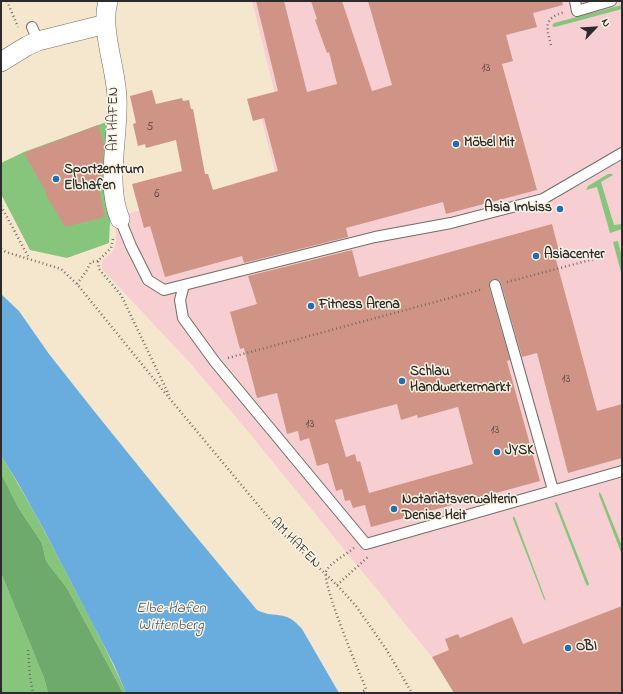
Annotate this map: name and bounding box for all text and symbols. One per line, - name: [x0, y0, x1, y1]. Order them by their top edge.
- north arrow: [575, 8, 615, 48]
- text: N: [597, 16, 615, 30]
- house number: 13: [482, 62, 490, 76]
- street label: AM HAFEN: [107, 87, 123, 151]
- house number: 5: [147, 121, 153, 135]
- place label: Möbel Mit: [464, 136, 515, 152]
- marker: Möbel Mit: [451, 139, 461, 149]
- place label: Sportzentrum Elbhafen: [64, 163, 144, 196]
- marker: Sportzentrum Elbhafen: [51, 174, 61, 184]
- house number: 6: [154, 188, 160, 202]
- place label: Asia Imbiss: [484, 201, 552, 217]
- marker: Asia Imbiss: [555, 204, 565, 214]
- place label: Asiacenter: [544, 248, 605, 264]
- marker: Asiacenter: [531, 251, 541, 261]
- place label: Fitness Arena: [319, 298, 400, 314]
- marker: Fitness Arena: [306, 301, 316, 311]
- place label: Schlau Handwerkermarkt: [410, 365, 511, 398]
- house number: 13: [562, 373, 570, 387]
- marker: Schlau Handwerkermarkt: [397, 376, 407, 386]
- house number: 13: [306, 418, 314, 432]
- house number: 13: [491, 424, 499, 438]
- place label: JYSK: [505, 444, 534, 460]
- marker: JYSK: [492, 447, 502, 457]
- place label: Notariatsverwalterin Denise Heit: [402, 493, 518, 526]
- marker: Notariatsverwalterin Denise Heit: [389, 504, 399, 514]
- street label: AM HAFEN: [266, 515, 324, 573]
- water label: Elbe-Hafen Wittenberg: [136, 601, 206, 636]
- place label: OBI: [576, 640, 597, 656]
- marker: OBI: [563, 643, 573, 653]

